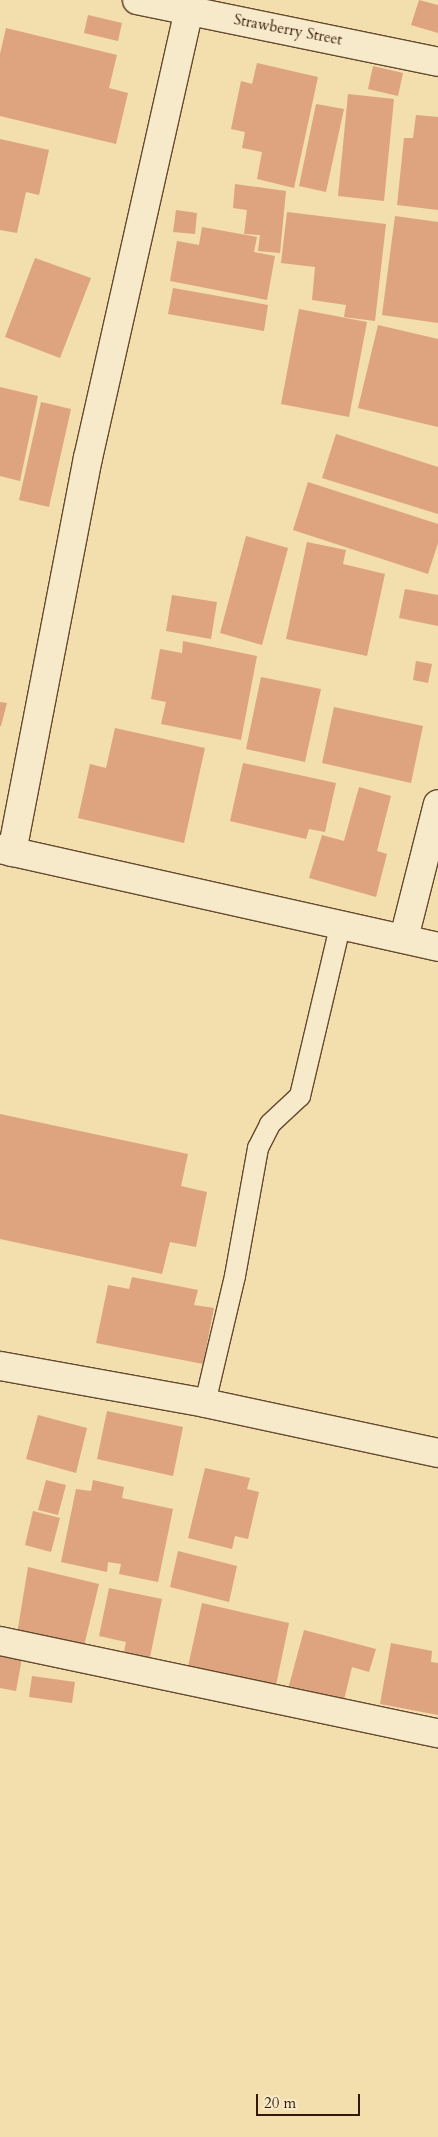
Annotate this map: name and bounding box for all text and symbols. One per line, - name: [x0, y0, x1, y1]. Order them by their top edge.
- street label: Strawberry Street: [232, 11, 344, 49]
- scale bar: [258, 2084, 362, 2116]
- text: 20 m: [264, 2093, 296, 2113]

